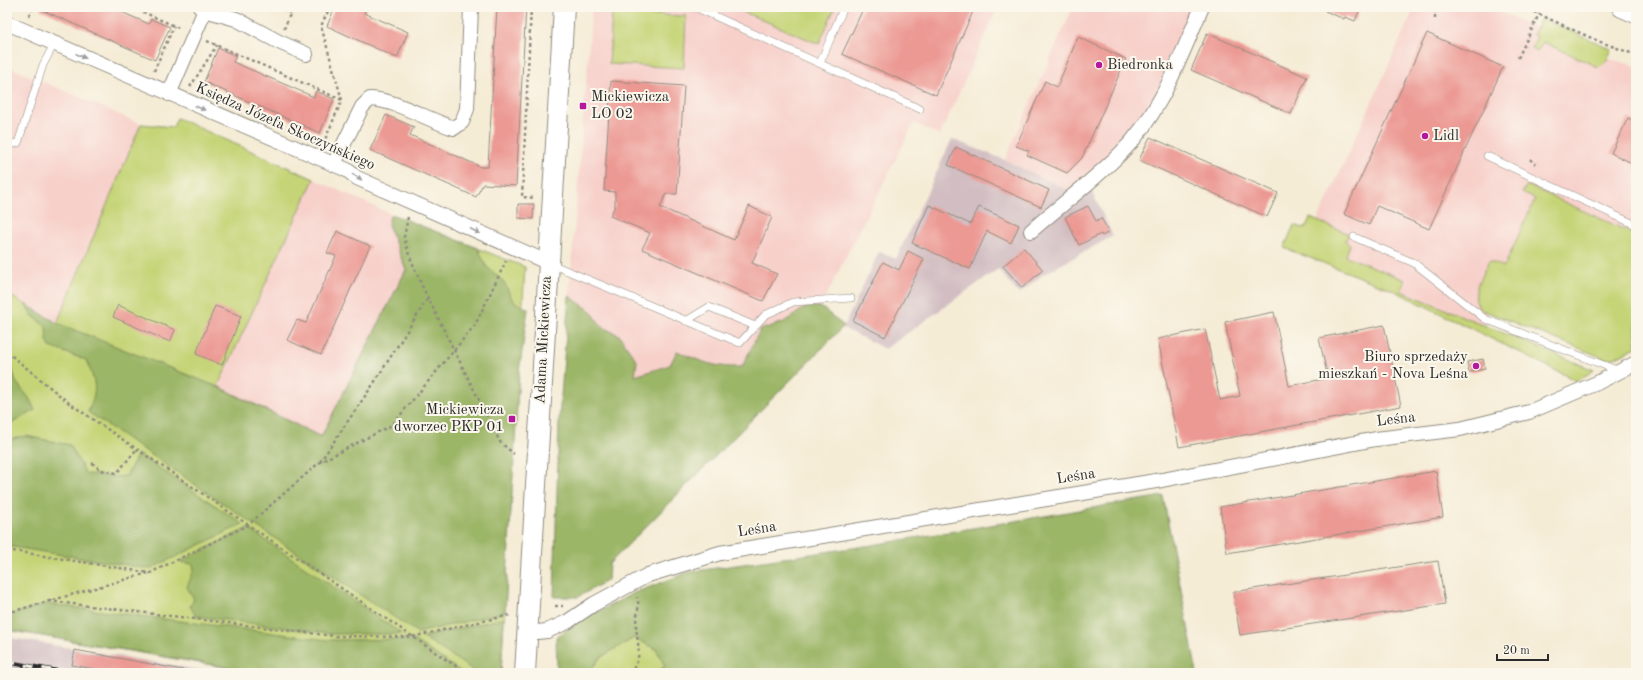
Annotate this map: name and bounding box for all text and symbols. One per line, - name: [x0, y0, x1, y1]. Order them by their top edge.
- one-way arrow: [76, 53, 88, 59]
- place label: Biedronka: [1107, 58, 1174, 73]
- marker: Biedronka: [1094, 60, 1104, 70]
- street label: Księdza Józefa Skoczyńskiego: [193, 80, 377, 174]
- place label: Mickiewicza LO 02: [591, 90, 670, 122]
- marker: Mickiewicza LO 02: [578, 101, 588, 111]
- one-way arrow: [195, 105, 207, 111]
- place label: Lidl: [1433, 129, 1459, 144]
- marker: Lidl: [1420, 131, 1430, 141]
- one-way arrow: [351, 173, 363, 180]
- one-way arrow: [470, 228, 482, 234]
- street label: Adama Mickiewicza: [533, 275, 555, 404]
- place label: Biuro sprzedaży mieszkań - Nova Leśna: [1318, 350, 1469, 382]
- marker: Biuro sprzedaży mieszkań - Nova Leśna: [1471, 361, 1481, 371]
- place label: Mickiewicza dworzec PKP 01: [394, 403, 505, 435]
- street label: Leśna: [1376, 410, 1417, 430]
- marker: Mickiewicza dworzec PKP 01: [507, 414, 517, 424]
- street label: Leśna: [1056, 466, 1097, 487]
- street label: Leśna: [737, 519, 778, 540]
- scale bar: [1497, 636, 1548, 662]
- text: 20 m: [1503, 645, 1530, 657]

